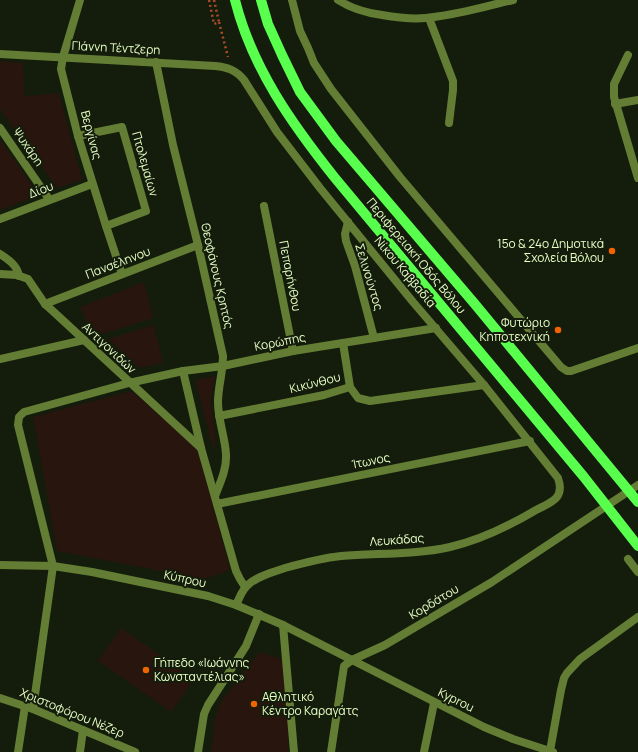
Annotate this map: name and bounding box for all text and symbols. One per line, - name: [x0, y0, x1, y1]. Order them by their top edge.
- street label: ΓΙάννη Τέντζερη: [71, 37, 161, 58]
- street label: Βεργίνας: [77, 109, 106, 162]
- street label: Ψυχάρη: [9, 124, 48, 169]
- street label: Πτολεμαίων: [128, 129, 163, 198]
- street label: Δίου: [26, 177, 56, 202]
- street label: Περιφερειακή Οδός Βόλου: [363, 194, 470, 317]
- street label: Θεοφάνους Κρητός: [197, 221, 238, 331]
- street label: Νίκου Καββαδία: [371, 233, 440, 311]
- place label: 15ο & 24ο Δημοτικά Σχολεία Βόλου: [497, 235, 604, 266]
- street label: Πεπαρήνθου: [275, 239, 306, 313]
- street label: Σελινούντος: [351, 241, 388, 313]
- street label: Πανσέληνου: [83, 242, 153, 283]
- marker: 15ο & 24ο Δημοτικά Σχολεία Βόλου: [607, 246, 617, 256]
- place label: Φυτώριο Κηποτεχνική: [479, 314, 550, 345]
- street label: Αντιγονιδών: [79, 318, 140, 377]
- marker: Φυτώριο Κηποτεχνική: [553, 325, 563, 335]
- street label: Κορώπης: [253, 328, 307, 355]
- street label: Κικύνθου: [288, 368, 342, 397]
- street label: Ίτωνος: [350, 448, 392, 473]
- street label: Λευκάδας: [369, 529, 425, 550]
- street label: Κύπρου: [162, 566, 208, 591]
- street label: Κορδάτου: [406, 580, 462, 623]
- place label: Γήπεδο «Ιωάννης Κωνσταντέλιας»: [154, 654, 250, 685]
- marker: Γήπεδο «Ιωάννης Κωνσταντέλιας»: [141, 665, 151, 675]
- street label: Kyprou: [435, 683, 477, 716]
- street label: Χριστοφόρου Νέζερ: [17, 684, 127, 741]
- place label: Αθλητικό Κέντρο Καραγάτς: [262, 688, 359, 719]
- marker: Αθλητικό Κέντρο Καραγάτς: [249, 699, 259, 709]

